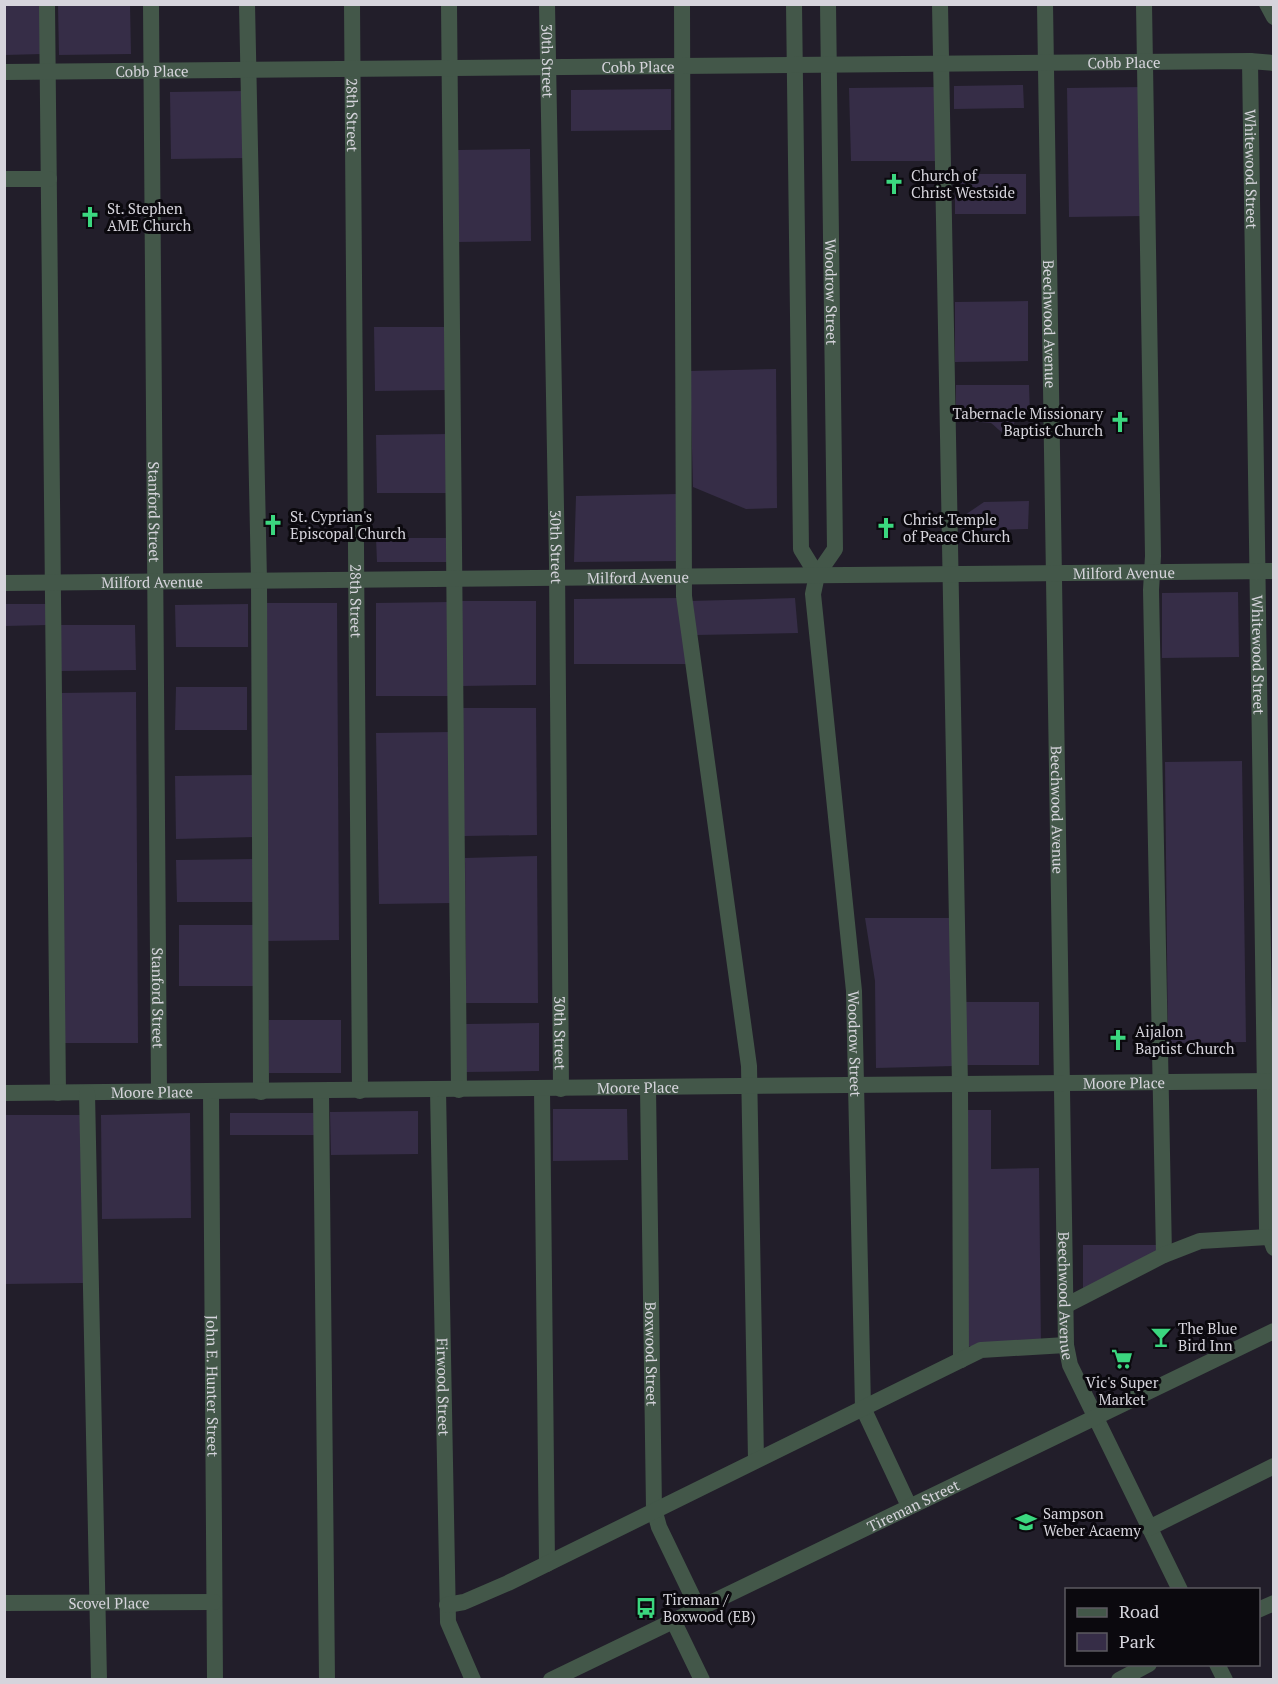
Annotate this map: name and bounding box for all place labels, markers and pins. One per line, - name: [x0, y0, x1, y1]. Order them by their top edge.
- place label: Church of Christ Westside: [911, 165, 1015, 202]
- church icon: Church of Christ Westside: [882, 172, 906, 196]
- place label: St. Stephen AME Church: [107, 198, 191, 235]
- church icon: St. Stephen AME Church: [78, 205, 102, 229]
- place label: Tabernacle Missionary Baptist Church: [953, 403, 1103, 440]
- church icon: Tabernacle Missionary Baptist Church: [1108, 410, 1132, 434]
- place label: St. Cyprian's Episcopal Church: [290, 506, 406, 543]
- place label: Christ Temple of Peace Church: [903, 509, 1010, 546]
- church icon: St. Cyprian's Episcopal Church: [261, 513, 285, 537]
- church icon: Christ Temple of Peace Church: [874, 516, 898, 540]
- place label: Aijalon Baptist Church: [1135, 1021, 1235, 1058]
- church icon: Aijalon Baptist Church: [1106, 1028, 1130, 1052]
- place label: The Blue Bird Inn: [1178, 1318, 1237, 1355]
- bar icon: The Blue Bird Inn: [1149, 1325, 1173, 1349]
- supermarket icon: Vic's Super Market: [1110, 1347, 1134, 1371]
- place label: Vic's Super Market: [1086, 1372, 1159, 1409]
- place label: Sampson Weber Acaemy: [1043, 1503, 1141, 1540]
- school or university icon: Sampson Weber Acaemy: [1014, 1510, 1038, 1534]
- place label: Tireman / Boxwood (EB): [663, 1589, 756, 1626]
- bus stop icon: Tireman / Boxwood (EB): [634, 1596, 658, 1620]

